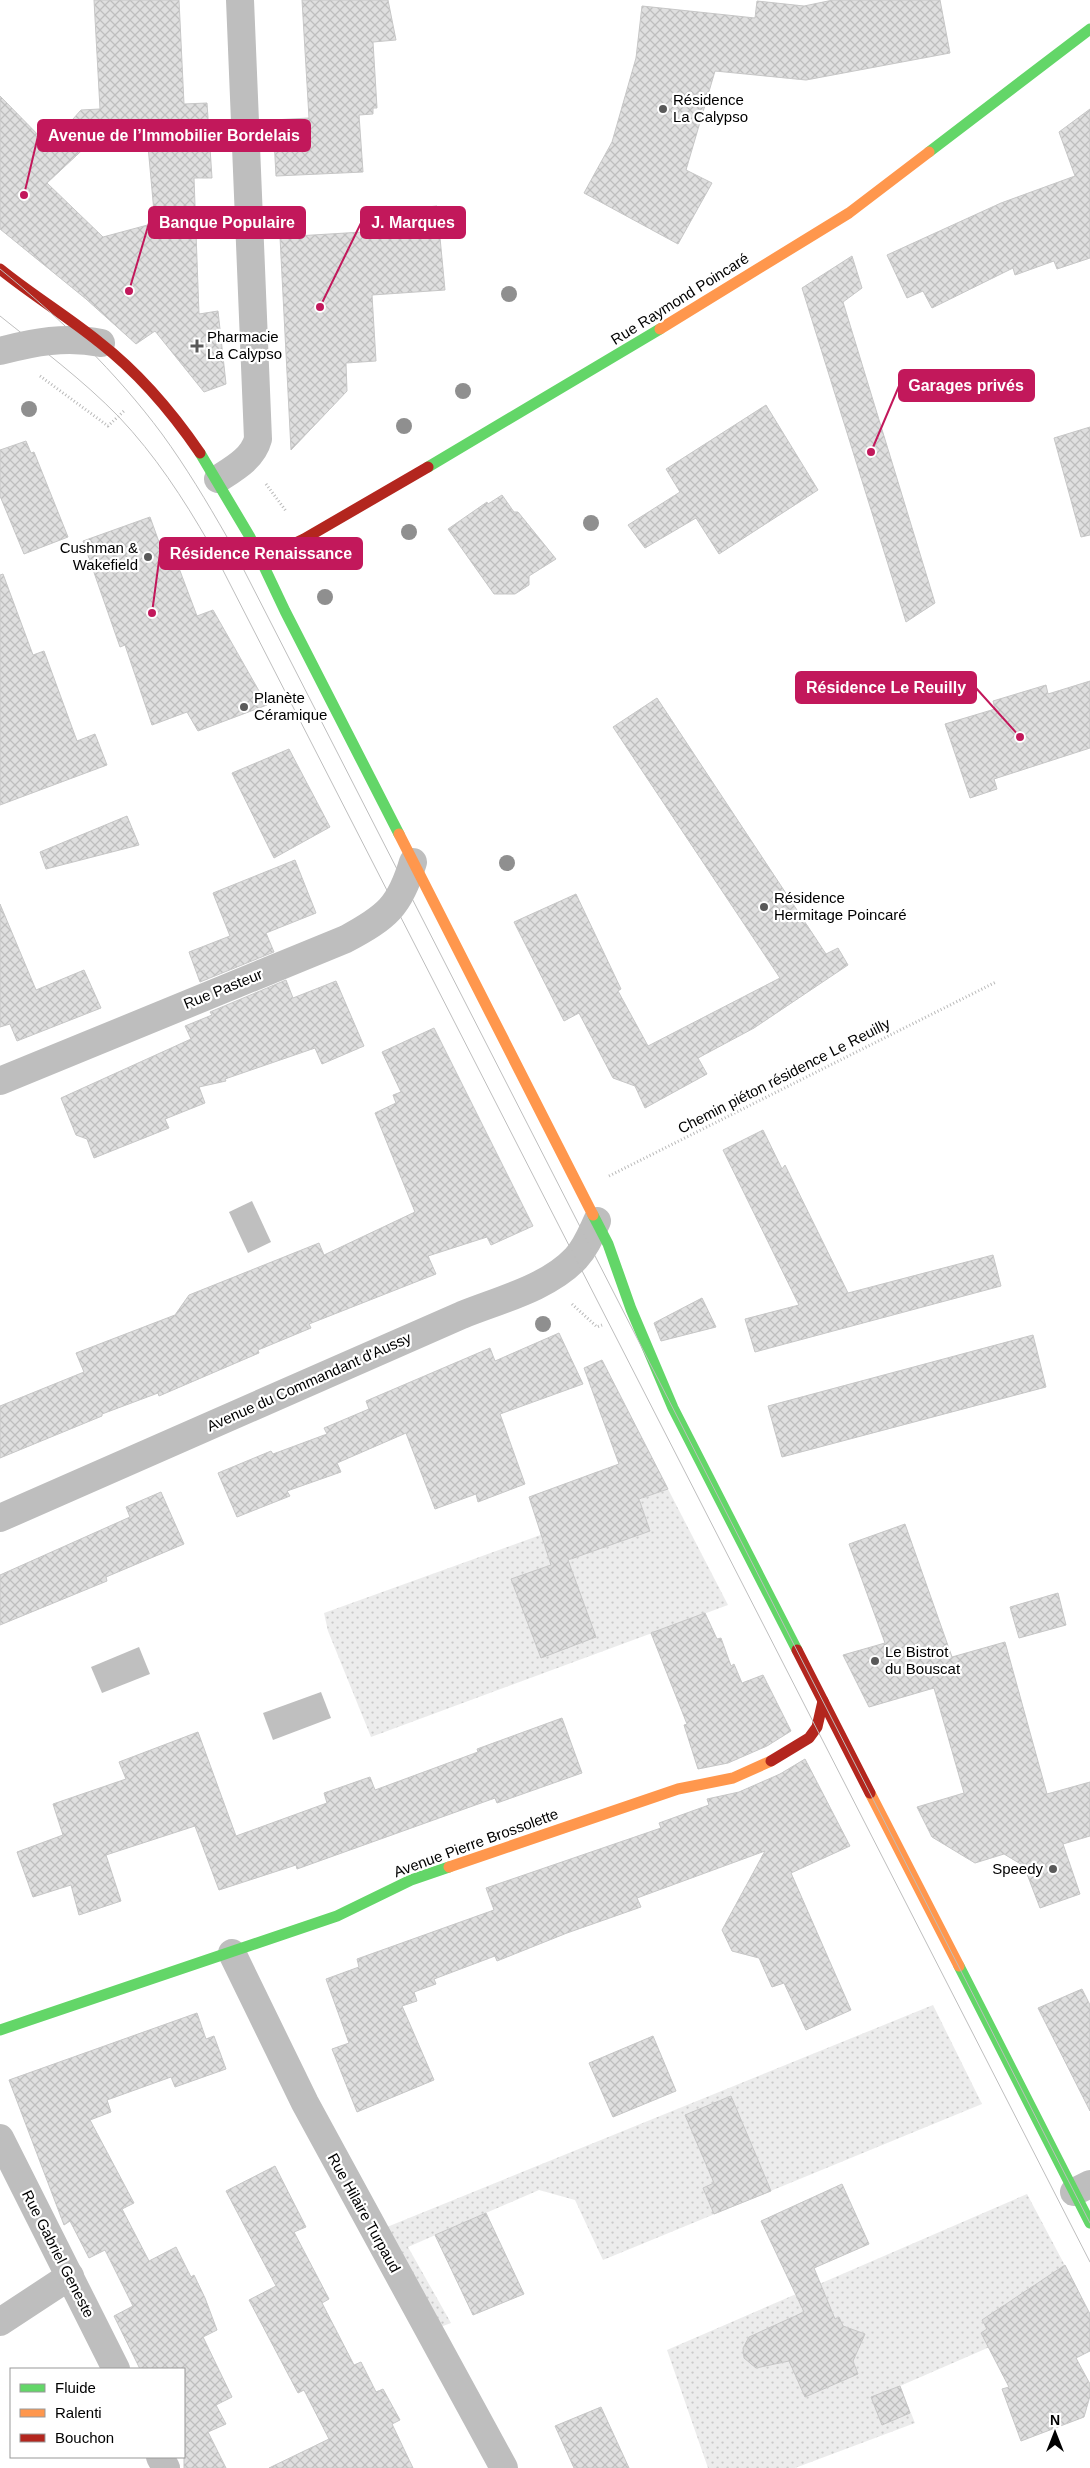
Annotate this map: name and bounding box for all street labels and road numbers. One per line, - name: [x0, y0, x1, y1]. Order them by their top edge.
- street label: Rue Raymond Poincaré: [608, 249, 752, 348]
- street label: Rue Pasteur: [181, 965, 265, 1012]
- street label: Chemin piéton résidence Le Reuilly: [675, 1014, 893, 1137]
- street label: Avenue du Commandant d'Aussy: [204, 1328, 414, 1434]
- street label: Avenue Pierre Brossolette: [391, 1805, 560, 1880]
- street label: Rue Hilaire Turpaud: [325, 2150, 404, 2275]
- street label: Rue Gabriel Geneste: [19, 2187, 98, 2320]

